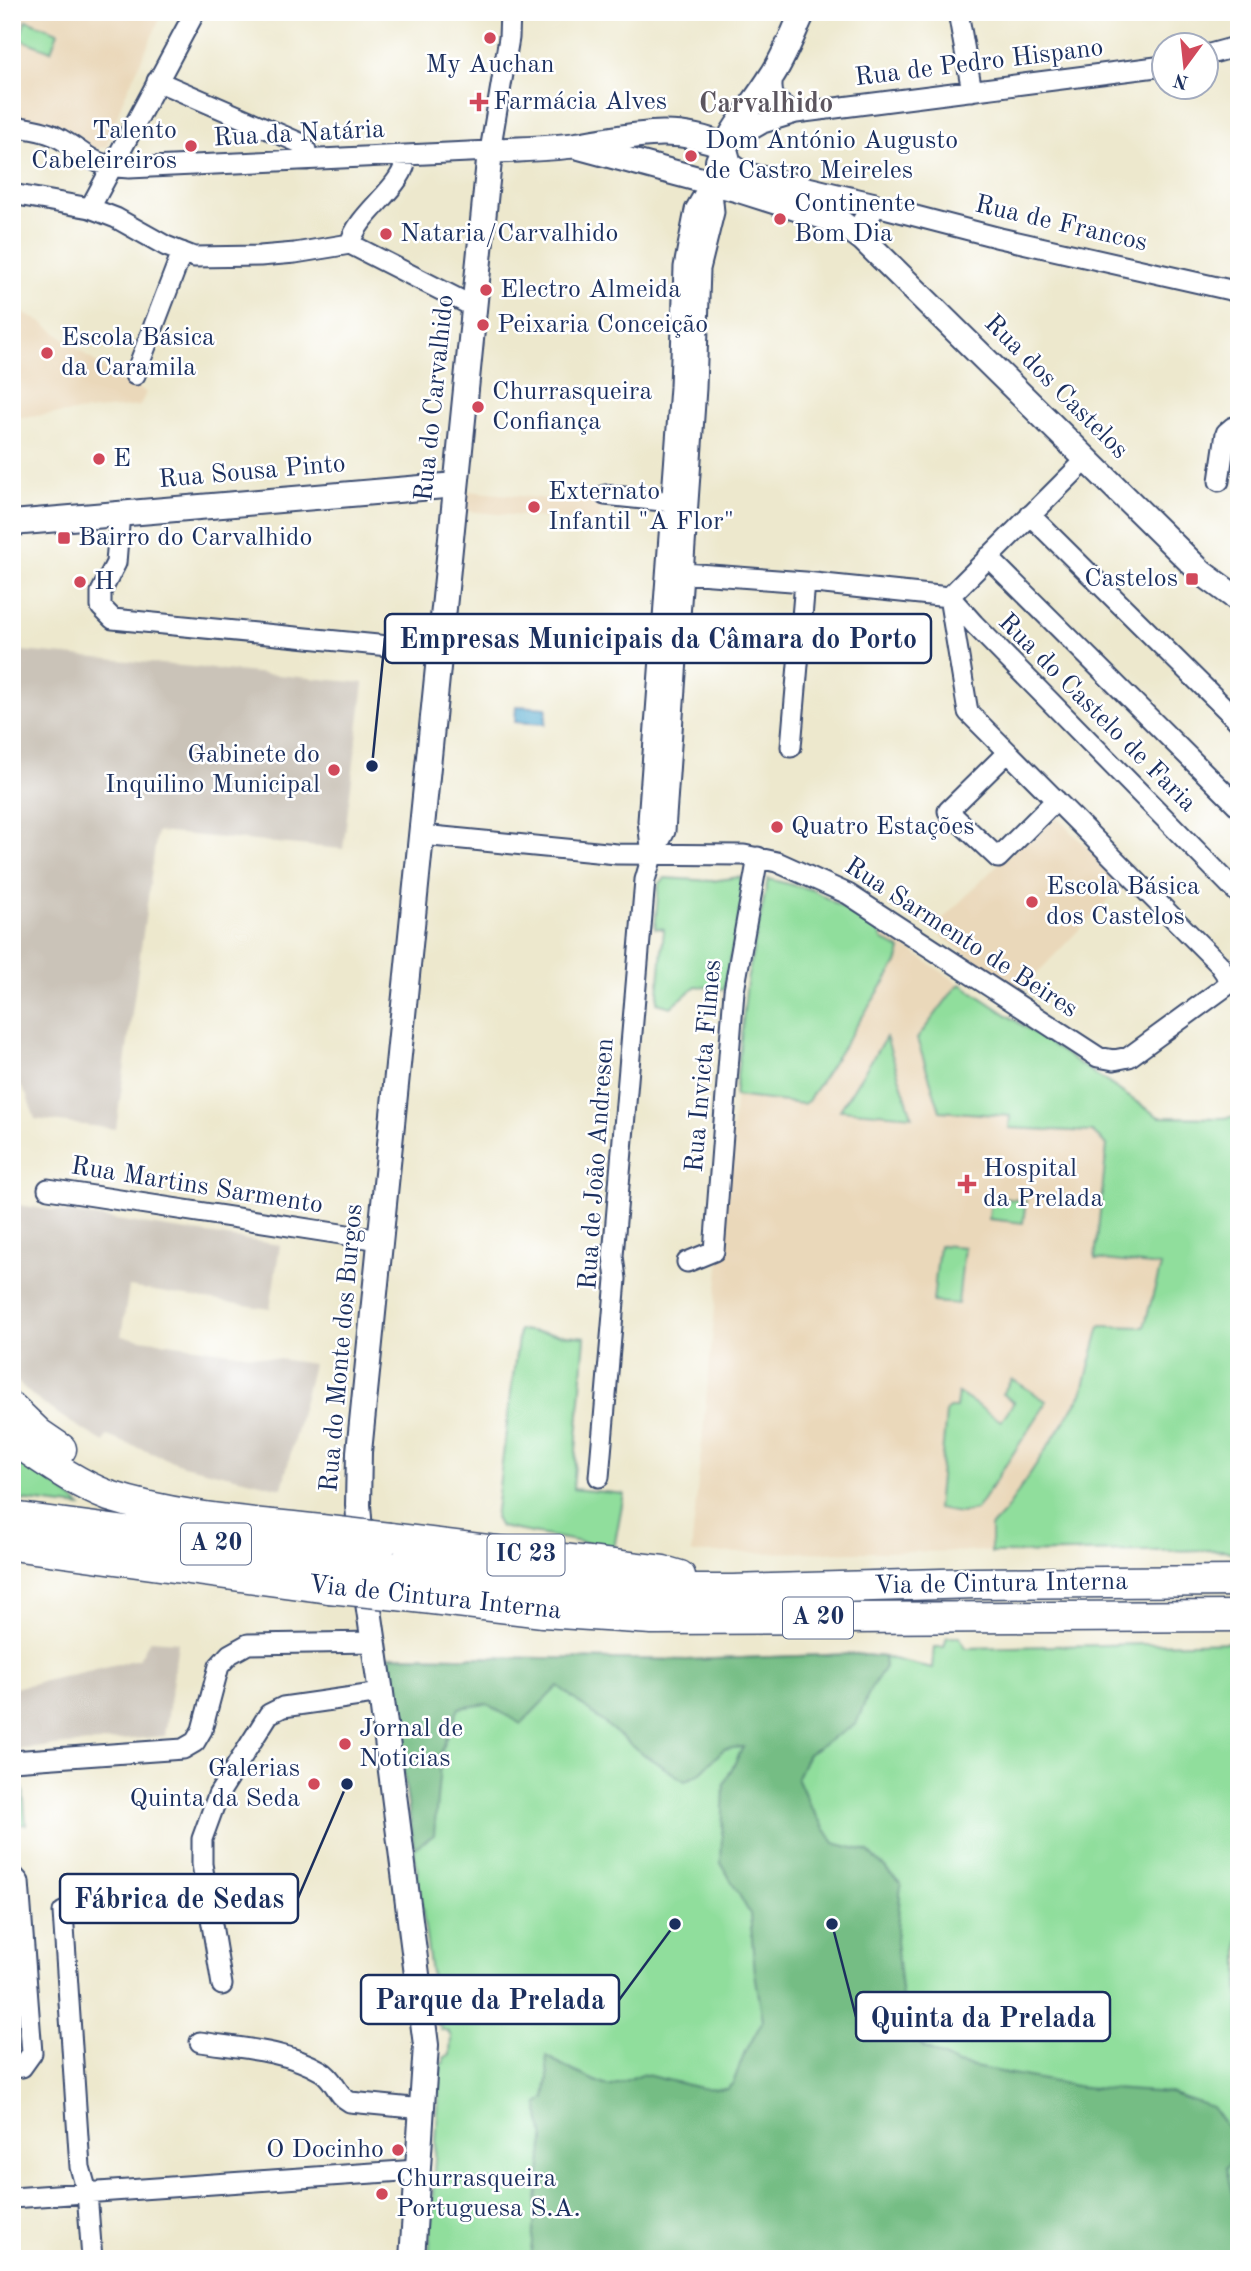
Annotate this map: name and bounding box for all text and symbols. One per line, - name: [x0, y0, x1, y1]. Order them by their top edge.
- marker: My Auchan: [482, 30, 498, 46]
- north arrow: [1150, 32, 1220, 102]
- street label: Rua de Pedro Hispano: [853, 35, 1105, 91]
- place label: My Auchan: [426, 52, 554, 78]
- text: N: [1171, 69, 1191, 91]
- place label: Farmácia Alves: [493, 89, 667, 115]
- district label: Carvalhido: [699, 91, 833, 119]
- marker: Farmácia Alves: [471, 94, 487, 110]
- street label: Rua da Natária: [213, 117, 386, 151]
- place label: Talento Cabeleireiros: [31, 118, 177, 174]
- place label: Dom António Augusto de Castro Meireles: [705, 128, 958, 184]
- marker: Talento Cabeleireiros: [183, 138, 199, 154]
- marker: Dom António Augusto de Castro Meireles: [683, 148, 699, 164]
- place label: Continente Bom Dia: [794, 191, 916, 247]
- street label: Rua de Francos: [972, 192, 1150, 256]
- marker: Continente Bom Dia: [772, 211, 788, 227]
- place label: Nataria/Carvalhido: [400, 221, 618, 247]
- marker: Nataria/Carvalhido: [378, 226, 394, 242]
- place label: Electro Almeida: [500, 277, 681, 303]
- marker: Electro Almeida: [478, 282, 494, 298]
- street label: Rua do Carvalhido: [411, 293, 459, 503]
- street label: Rua dos Castelos: [979, 310, 1133, 464]
- place label: Peixaria Conceição: [497, 312, 708, 338]
- marker: Peixaria Conceição: [475, 317, 491, 333]
- place label: Escola Básica da Caramila: [61, 325, 215, 381]
- marker: Escola Básica da Caramila: [39, 345, 55, 361]
- place label: Churrasqueira Confiança: [492, 379, 652, 435]
- marker: Churrasqueira Confiança: [470, 399, 486, 415]
- place label: E: [113, 446, 131, 472]
- marker: E: [91, 451, 107, 467]
- street label: Rua Sousa Pinto: [157, 451, 347, 493]
- place label: Externato Infantil "A Flor": [548, 479, 734, 535]
- marker: Externato Infantil "A Flor": [526, 499, 542, 515]
- place label: Bairro do Carvalhido: [78, 525, 312, 551]
- marker: Bairro do Carvalhido: [56, 530, 72, 546]
- place label: Castelos: [1084, 566, 1178, 592]
- place label: H: [94, 569, 115, 595]
- marker: Castelos: [1184, 571, 1200, 587]
- marker: H: [72, 574, 88, 590]
- street label: Rua do Castelo de Faria: [993, 609, 1201, 817]
- callout: Empresas Municipais da Câmara do Porto: [385, 614, 931, 663]
- text: Empresas Municipais da Câmara do Porto: [399, 627, 917, 655]
- place label: Gabinete do Inquilino Municipal: [105, 742, 320, 798]
- marker: Gabinete do Inquilino Municipal: [326, 762, 342, 778]
- place label: Quatro Estações: [791, 814, 975, 840]
- marker: Quatro Estações: [769, 819, 785, 835]
- street label: Rua Sarmento de Beires: [840, 853, 1082, 1023]
- place label: Escola Básica dos Castelos: [1046, 874, 1200, 930]
- marker: Escola Básica dos Castelos: [1024, 894, 1040, 910]
- street label: Rua Invicta Filmes: [682, 958, 726, 1174]
- street label: Rua de João Andresen: [575, 1037, 619, 1291]
- street label: Rua Martins Sarmento: [69, 1153, 325, 1219]
- place label: Hospital da Prelada: [983, 1156, 1103, 1212]
- marker: Hospital da Prelada: [957, 1174, 977, 1194]
- street label: Rua do Monte dos Burgos: [316, 1203, 368, 1493]
- road number: A 20: [181, 1524, 251, 1564]
- road number: IC 23: [488, 1534, 564, 1576]
- street label: Via de Cintura Interna: [874, 1569, 1128, 1599]
- street label: Via de Cintura Interna: [307, 1572, 563, 1624]
- road number: A 20: [783, 1598, 853, 1638]
- place label: Jornal de Noticias: [359, 1716, 463, 1772]
- marker: Jornal de Noticias: [337, 1736, 353, 1752]
- place label: Galerias Quinta da Seda: [129, 1756, 300, 1812]
- marker: Galerias Quinta da Seda: [306, 1776, 322, 1792]
- callout: Fábrica de Sedas: [60, 1874, 298, 1923]
- text: Fábrica de Sedas: [74, 1887, 284, 1915]
- callout: Parque da Prelada: [361, 1975, 619, 2024]
- text: Parque da Prelada: [375, 1988, 605, 2016]
- callout: Quinta da Prelada: [856, 1992, 1110, 2041]
- text: Quinta da Prelada: [870, 2006, 1096, 2034]
- place label: O Docinho: [266, 2137, 384, 2163]
- marker: O Docinho: [390, 2142, 406, 2158]
- place label: Churrasqueira Portuguesa S.A.: [396, 2166, 581, 2222]
- marker: Churrasqueira Portuguesa S.A.: [374, 2186, 390, 2202]

